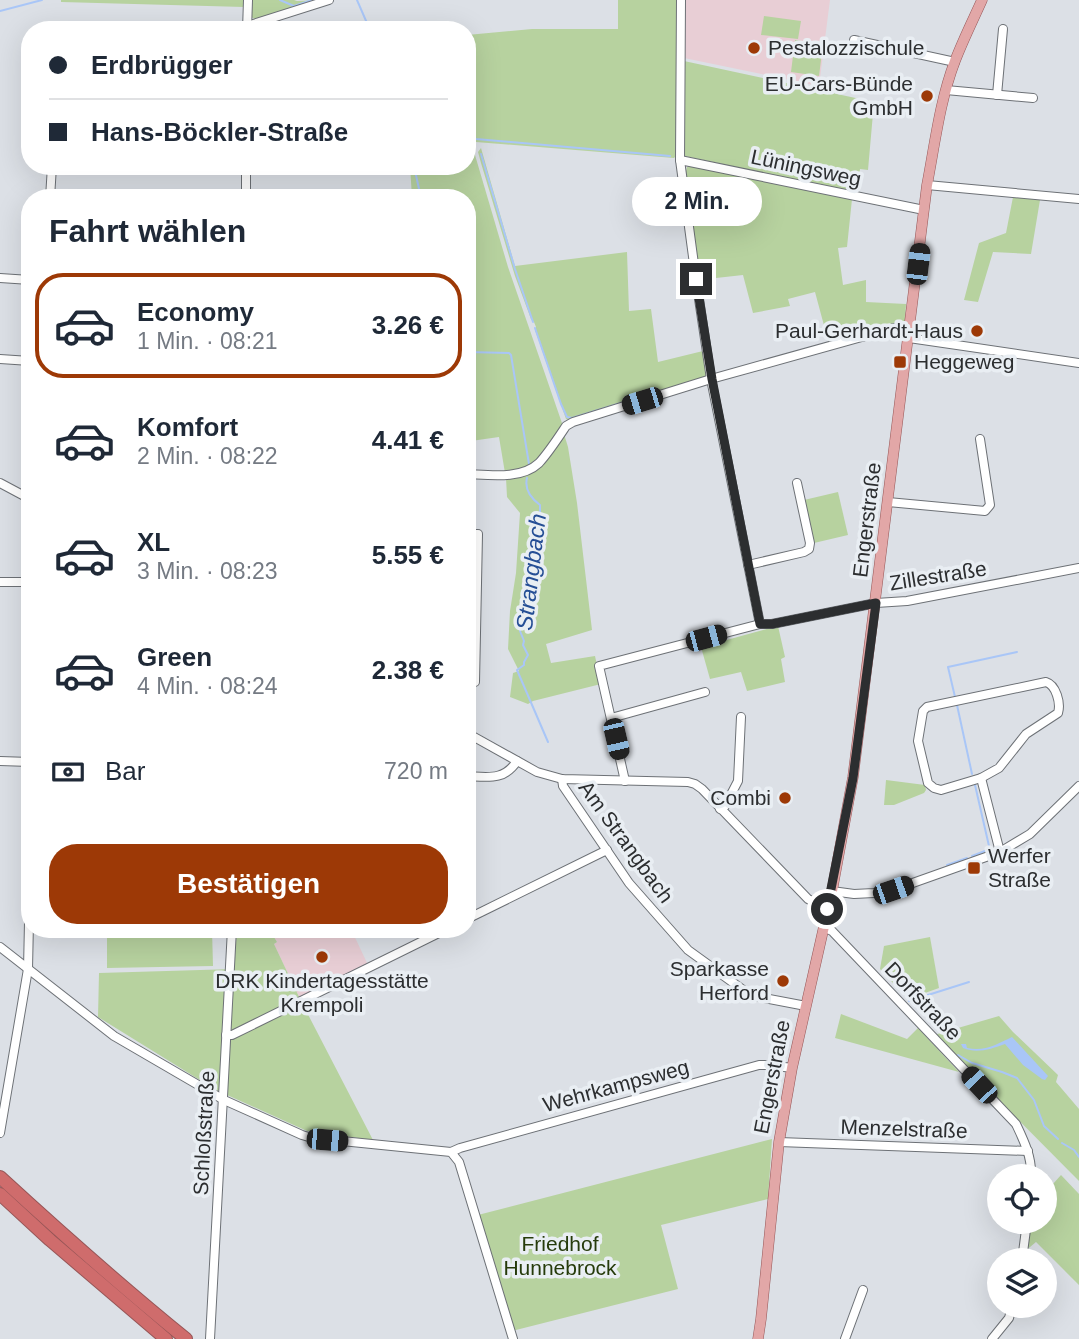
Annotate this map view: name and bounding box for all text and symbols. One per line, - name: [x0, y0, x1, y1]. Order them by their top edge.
- place label: Pestalozzischule: [768, 36, 924, 59]
- marker: Pestalozzischule: [746, 40, 762, 56]
- text: Erdbrügger: [91, 50, 233, 80]
- place label: EU-Cars-Bünde GmbH: [765, 72, 913, 119]
- marker: EU-Cars-Bünde GmbH: [919, 88, 935, 104]
- text: Hans-Böckler-Straße: [91, 117, 348, 147]
- street label: Lüningsweg: [749, 145, 863, 190]
- callout: 2 Min.: [631, 177, 761, 226]
- text: 2 Min.: [664, 188, 730, 214]
- text: Fahrt wählen: [49, 213, 246, 249]
- car: [906, 242, 931, 286]
- route end: [680, 263, 712, 295]
- icon: car: [53, 294, 116, 357]
- text: Economy: [137, 297, 254, 327]
- text: 3.26 €: [372, 310, 444, 340]
- place label: Paul-Gerhardt-Haus: [775, 319, 963, 342]
- marker: Paul-Gerhardt-Haus: [969, 323, 985, 339]
- text: 1 Min. · 08:21: [137, 328, 278, 354]
- place label: Heggeweg: [914, 350, 1014, 373]
- marker: Heggeweg: [892, 354, 908, 370]
- car: [619, 385, 666, 417]
- icon: car: [53, 409, 116, 472]
- text: Komfort: [137, 412, 238, 442]
- text: 4.41 €: [372, 425, 444, 455]
- text: 2 Min. · 08:22: [137, 443, 278, 469]
- street label: Engerstraße: [848, 461, 885, 579]
- water label: Strangbach: [511, 512, 551, 632]
- icon: car: [53, 524, 116, 587]
- text: XL: [137, 527, 170, 557]
- text: 5.55 €: [372, 540, 444, 570]
- street label: Zillestraße: [888, 556, 988, 595]
- text: 3 Min. · 08:23: [137, 558, 278, 584]
- car: [683, 622, 730, 654]
- icon: car: [53, 639, 116, 702]
- text: Green: [137, 642, 212, 672]
- text: 2.38 €: [372, 655, 444, 685]
- text: 4 Min. · 08:24: [137, 673, 278, 699]
- car: [602, 716, 631, 762]
- icon: cash: [49, 753, 87, 791]
- text: Bar: [105, 756, 145, 786]
- text: 720 m: [384, 758, 448, 784]
- street label: Am Strangbach: [575, 776, 678, 907]
- place label: Combi: [710, 786, 771, 809]
- marker: Combi: [777, 790, 793, 806]
- button: Bestätigen: [49, 844, 448, 924]
- place label: Werfer Straße: [988, 844, 1051, 891]
- marker: Werfer Straße: [966, 860, 982, 876]
- car: [870, 873, 917, 907]
- route start: [811, 893, 843, 925]
- marker: DRK Kindertagesstätte Krempoli: [314, 949, 330, 965]
- place label: Sparkasse Herford: [670, 957, 769, 1004]
- street label: Dorfstraße: [881, 957, 966, 1044]
- place label: DRK Kindertagesstätte Krempoli: [215, 969, 429, 1016]
- marker: Sparkasse Herford: [775, 973, 791, 989]
- street label: Engerstraße: [749, 1018, 794, 1136]
- street label: Wehrkampsweg: [540, 1055, 691, 1116]
- car: [957, 1062, 1002, 1108]
- street label: Schloßstraße: [189, 1070, 218, 1196]
- street label: Menzelstraße: [840, 1115, 968, 1142]
- car: [306, 1128, 349, 1152]
- map controls: [987, 1164, 1057, 1318]
- button: locate: [987, 1164, 1057, 1234]
- park label: Friedhof Hunnebrock: [503, 1232, 617, 1279]
- button: layers: [987, 1248, 1057, 1318]

